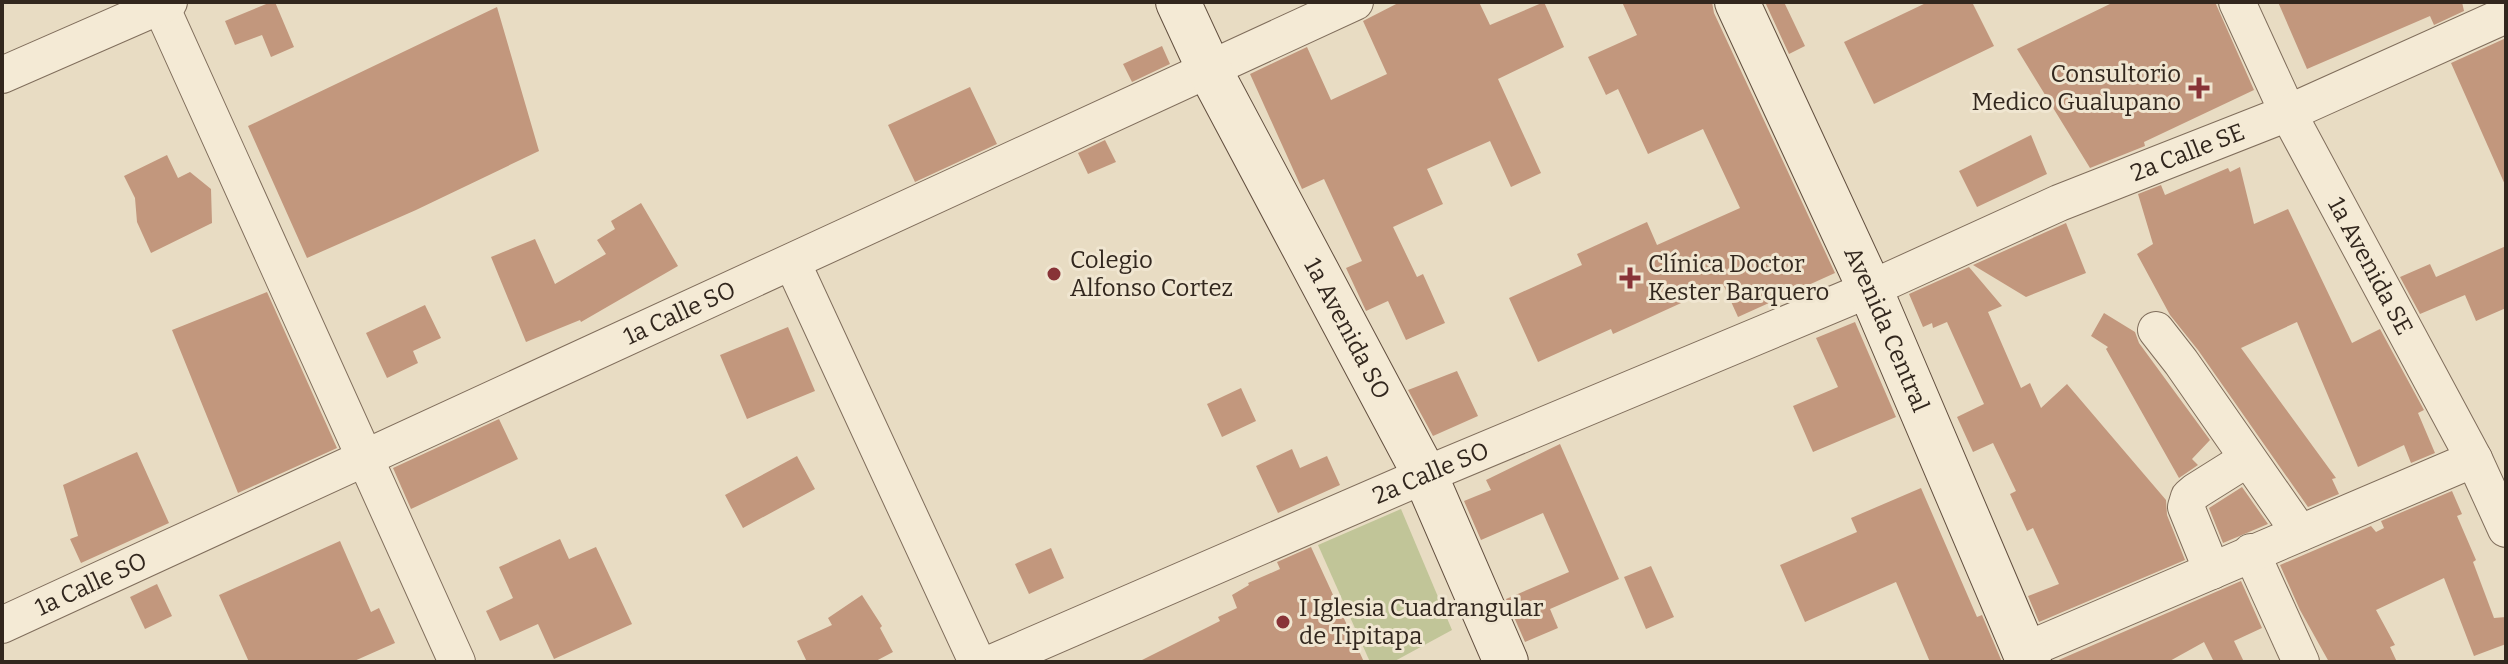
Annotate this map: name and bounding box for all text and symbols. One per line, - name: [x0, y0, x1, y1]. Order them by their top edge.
- place label: Consultorio Medico Gualupano: [1971, 60, 2181, 116]
- marker: Consultorio Medico Gualupano: [2188, 77, 2210, 99]
- street label: 2a Calle SE: [2127, 117, 2249, 187]
- street label: 1a Avenida SE: [2322, 192, 2419, 340]
- street label: Avenida Central: [1838, 242, 1935, 416]
- place label: Colegio Alfonso Cortez: [1070, 246, 1233, 302]
- place label: Clínica Doctor Kester Barquero: [1648, 250, 1829, 306]
- street label: 1a Avenida SO: [1298, 254, 1396, 404]
- marker: Colegio Alfonso Cortez: [1045, 265, 1063, 283]
- marker: Clínica Doctor Kester Barquero: [1619, 267, 1641, 289]
- street label: 1a Calle SO: [619, 275, 740, 351]
- street label: 2a Calle SO: [1369, 436, 1493, 510]
- street label: 1a Calle SO: [31, 546, 151, 622]
- place label: I Iglesia Cuadrangular de Tipitapa: [1299, 594, 1544, 650]
- marker: I Iglesia Cuadrangular de Tipitapa: [1274, 613, 1292, 631]

